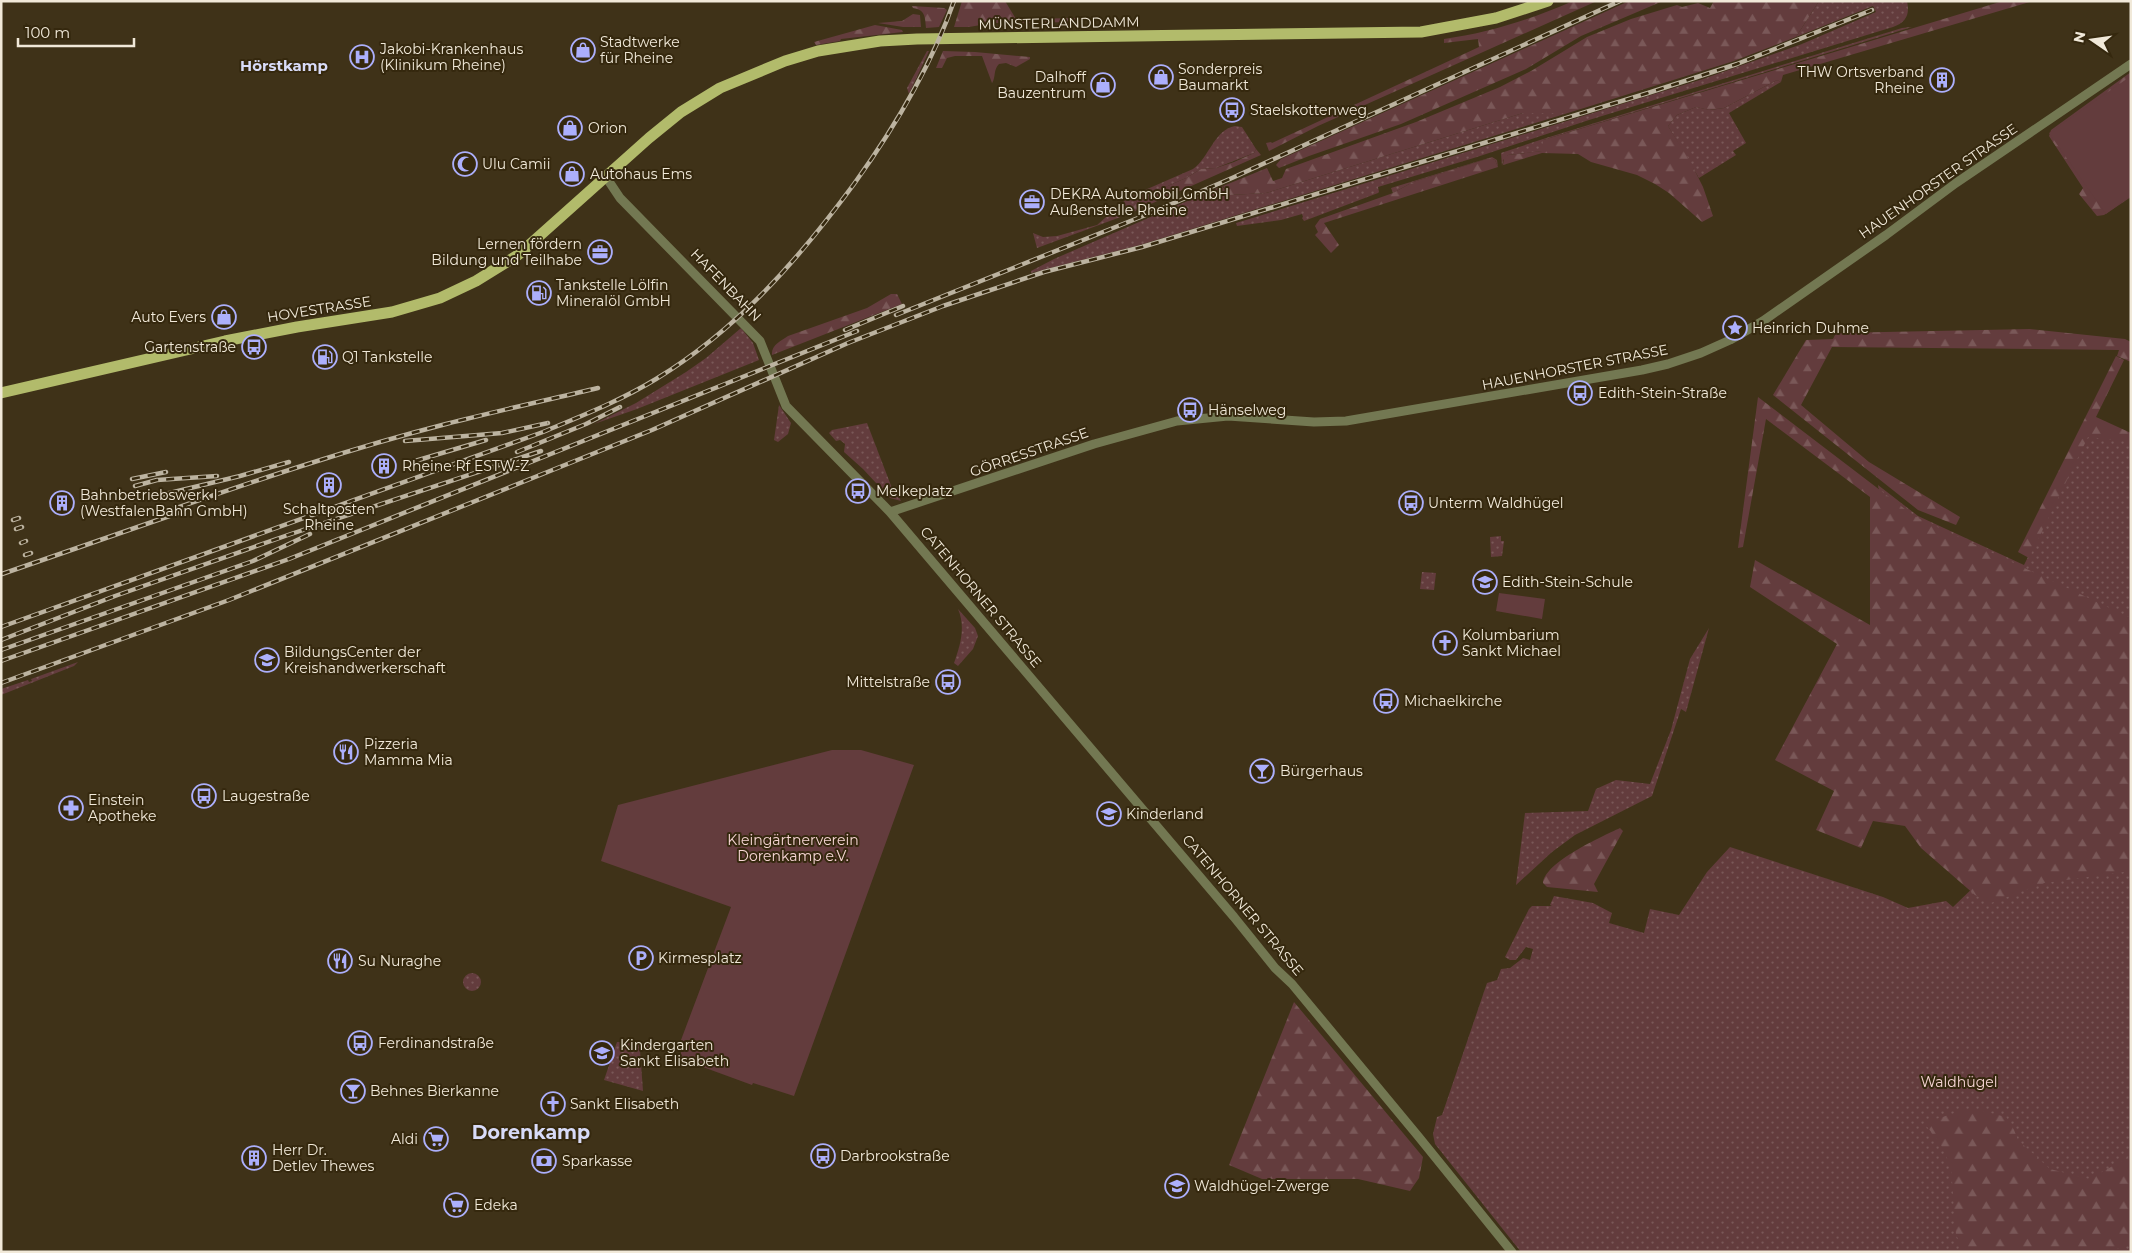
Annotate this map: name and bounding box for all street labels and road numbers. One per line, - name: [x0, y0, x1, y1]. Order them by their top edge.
- street label: MÜNSTERLANDDAMM: [978, 13, 1140, 33]
- street label: HAUENHORSTER STRASSE: [1855, 119, 2021, 243]
- street label: HAFENBAHN: [687, 245, 765, 325]
- street label: HOVESTRASSE: [266, 292, 372, 326]
- street label: HAUENHORSTER STRASSE: [1480, 340, 1670, 394]
- street label: GÖRRESSTRASSE: [967, 423, 1091, 481]
- street label: CATENHORNER STRASSE: [917, 523, 1045, 671]
- street label: CATENHORNER STRASSE: [1179, 831, 1307, 979]

